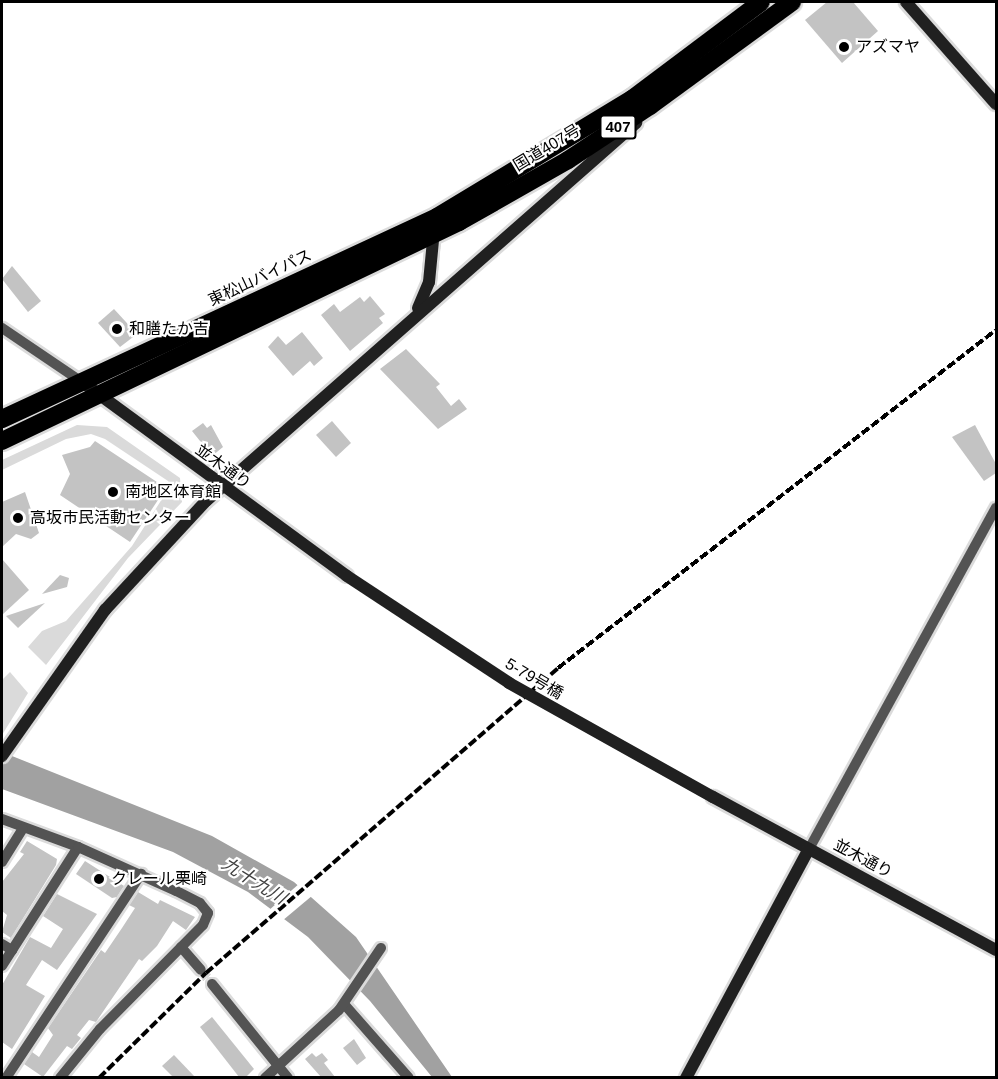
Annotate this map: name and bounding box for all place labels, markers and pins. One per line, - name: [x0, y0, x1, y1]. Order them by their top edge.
- place label: アズマヤ: [856, 37, 920, 57]
- marker: アズマヤ: [837, 40, 851, 54]
- place label: 和膳たか吉: [129, 319, 209, 339]
- marker: 和膳たか吉: [110, 322, 124, 336]
- place label: 南地区体育館: [125, 482, 221, 502]
- marker: 南地区体育館: [106, 485, 120, 499]
- place label: 高坂市民活動センター: [30, 508, 190, 528]
- marker: 高坂市民活動センター: [11, 511, 25, 525]
- place label: クレール栗崎: [111, 869, 207, 889]
- marker: クレール栗崎: [92, 872, 106, 886]

